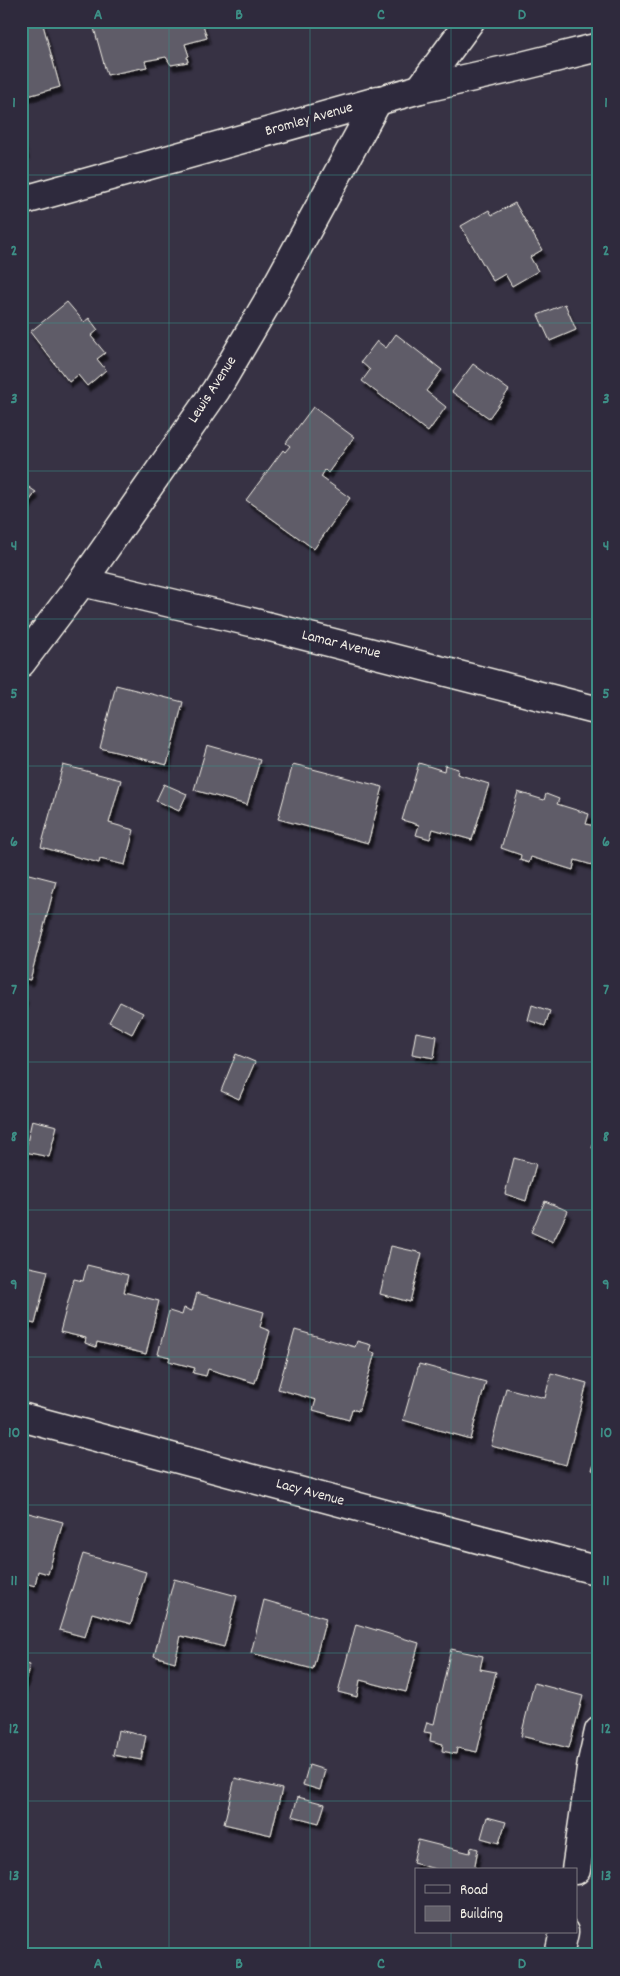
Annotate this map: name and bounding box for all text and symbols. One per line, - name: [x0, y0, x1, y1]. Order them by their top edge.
- text: A: [94, 4, 103, 27]
- text: B: [235, 4, 243, 27]
- text: C: [377, 4, 385, 27]
- text: D: [518, 4, 527, 27]
- text: 1: [12, 92, 16, 115]
- text: 1: [604, 92, 608, 115]
- street label: Bromley Avenue: [263, 97, 356, 143]
- text: 2: [11, 240, 18, 263]
- text: 2: [603, 240, 610, 263]
- street label: Lewis Avenue: [183, 352, 243, 428]
- text: 3: [10, 388, 18, 411]
- text: 3: [602, 388, 610, 411]
- text: 4: [11, 535, 17, 558]
- text: 4: [603, 535, 609, 558]
- street label: Lamar Avenue: [299, 625, 383, 666]
- text: 5: [10, 683, 18, 706]
- text: 5: [602, 683, 610, 706]
- text: 6: [10, 831, 18, 854]
- text: 6: [602, 831, 610, 854]
- text: 7: [11, 979, 17, 1002]
- text: 7: [603, 979, 609, 1002]
- text: 8: [11, 1126, 18, 1149]
- text: 8: [603, 1126, 610, 1149]
- text: 9: [10, 1274, 18, 1297]
- text: 9: [602, 1274, 610, 1297]
- text: 10: [8, 1422, 20, 1445]
- text: 10: [600, 1422, 612, 1445]
- street label: Lacy Avenue: [273, 1473, 347, 1513]
- text: 11: [10, 1570, 18, 1593]
- text: 11: [602, 1570, 610, 1593]
- text: 12: [9, 1718, 19, 1741]
- text: 12: [601, 1718, 611, 1741]
- text: 13: [9, 1865, 19, 1888]
- text: 13: [601, 1865, 611, 1888]
- legend: [415, 1868, 578, 1934]
- text: Road: [460, 1880, 488, 1902]
- text: Building: [460, 1904, 503, 1926]
- text: A: [94, 1953, 103, 1976]
- text: B: [235, 1953, 243, 1976]
- text: C: [377, 1953, 385, 1976]
- text: D: [518, 1953, 527, 1976]

